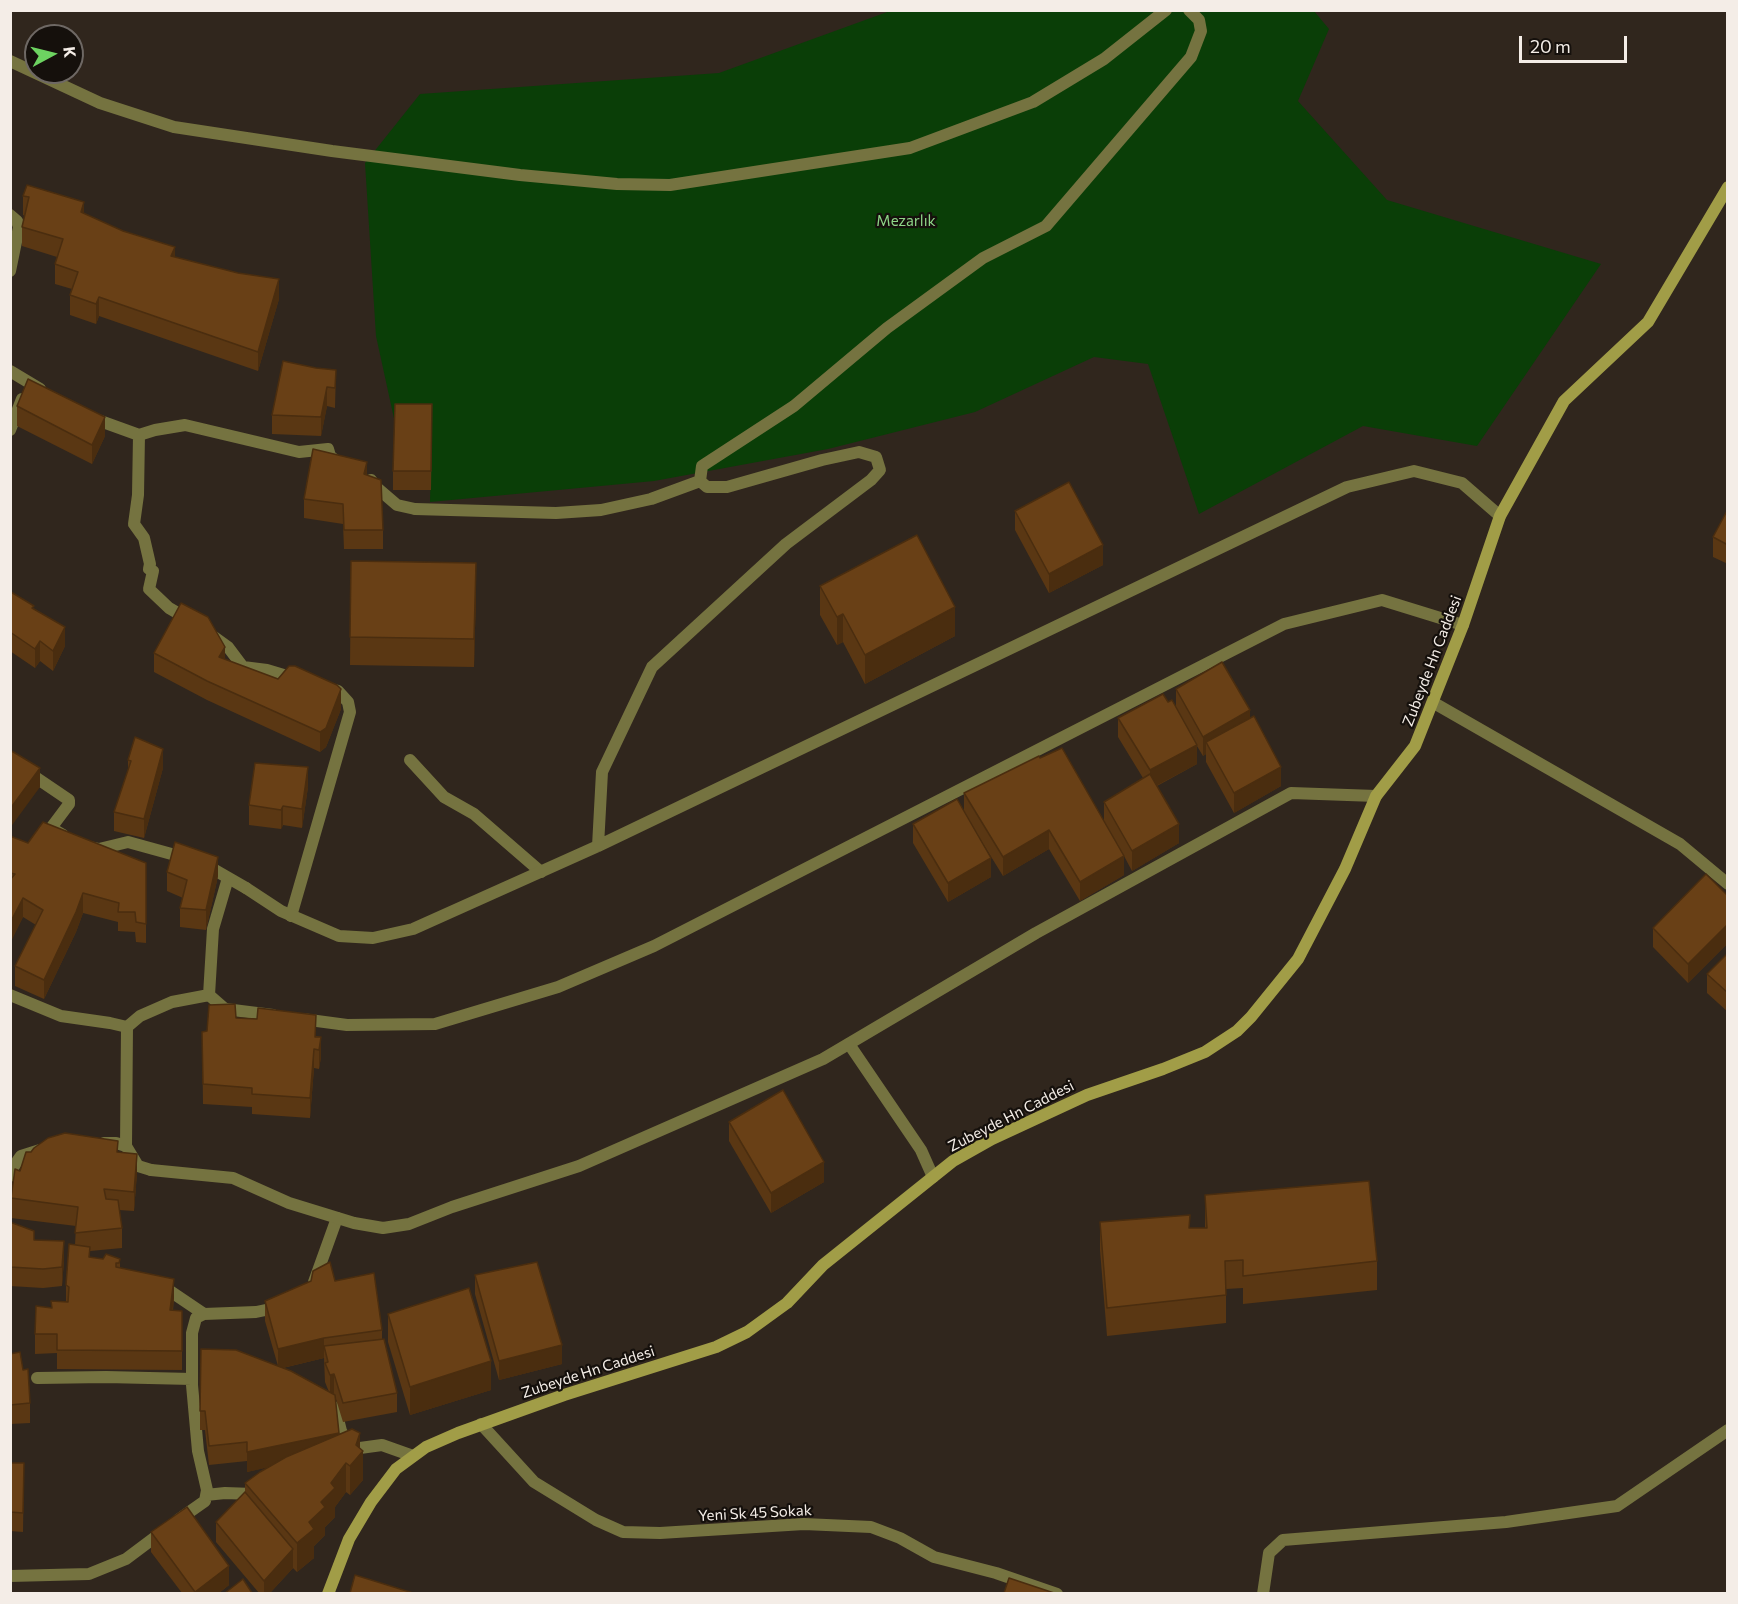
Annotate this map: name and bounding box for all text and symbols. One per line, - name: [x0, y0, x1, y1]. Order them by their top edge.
- north arrow: [24, 24, 84, 84]
- scale bar: [1522, 24, 1630, 62]
- text: 20 m: [1530, 35, 1571, 57]
- text: K: [60, 45, 80, 59]
- park label: Mezarlık: [876, 212, 936, 230]
- street label: Zubeyde Hn Caddesi: [1399, 593, 1465, 729]
- street label: Zubeyde Hn Caddesi: [945, 1076, 1077, 1156]
- street label: Zubeyde Hn Caddesi: [519, 1342, 657, 1402]
- street label: Yeni Sk 45 Sokak: [698, 1501, 812, 1525]

